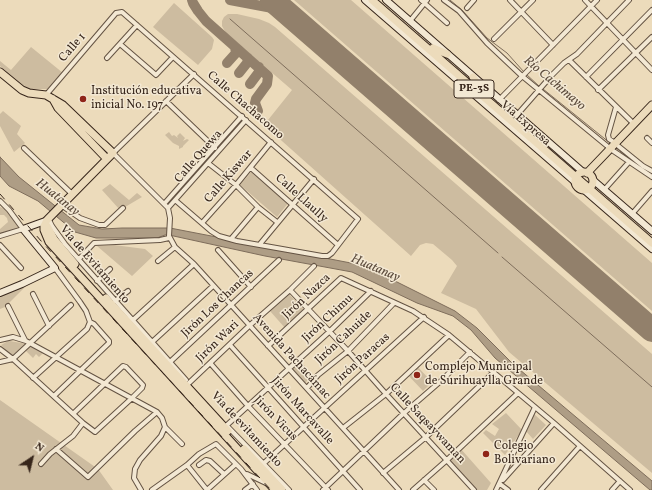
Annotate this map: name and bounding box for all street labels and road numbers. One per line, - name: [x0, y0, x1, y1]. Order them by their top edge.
- street label: Calle 1: [57, 31, 89, 65]
- street label: Calle Chachacomo: [204, 69, 286, 143]
- road number: PE-3S: [454, 80, 494, 98]
- street label: Vía Expresa: [497, 98, 553, 150]
- street label: Calle Quewa: [172, 128, 226, 186]
- street label: Calle Kiswar: [202, 147, 256, 207]
- street label: Calle Llaully: [272, 172, 330, 226]
- street label: Vía de Evitamiento: [56, 223, 132, 307]
- street label: Jirón Los Chancas: [179, 267, 257, 341]
- street label: Jirón Nazca: [280, 271, 334, 323]
- street label: Jirón Chimu: [299, 292, 357, 346]
- street label: Jirón Cahuide: [313, 308, 375, 368]
- street label: Avenida Pachacámac: [249, 311, 333, 403]
- street label: Jirón Wari: [193, 318, 243, 366]
- street label: Jirón Paracas: [333, 331, 393, 387]
- street label: Jirón Marcavalle: [268, 374, 336, 448]
- street label: Calle Saqsaywaman: [386, 381, 468, 467]
- street label: Via de evitamiento: [207, 389, 285, 471]
- street label: Jirón Vicus: [250, 393, 300, 445]

